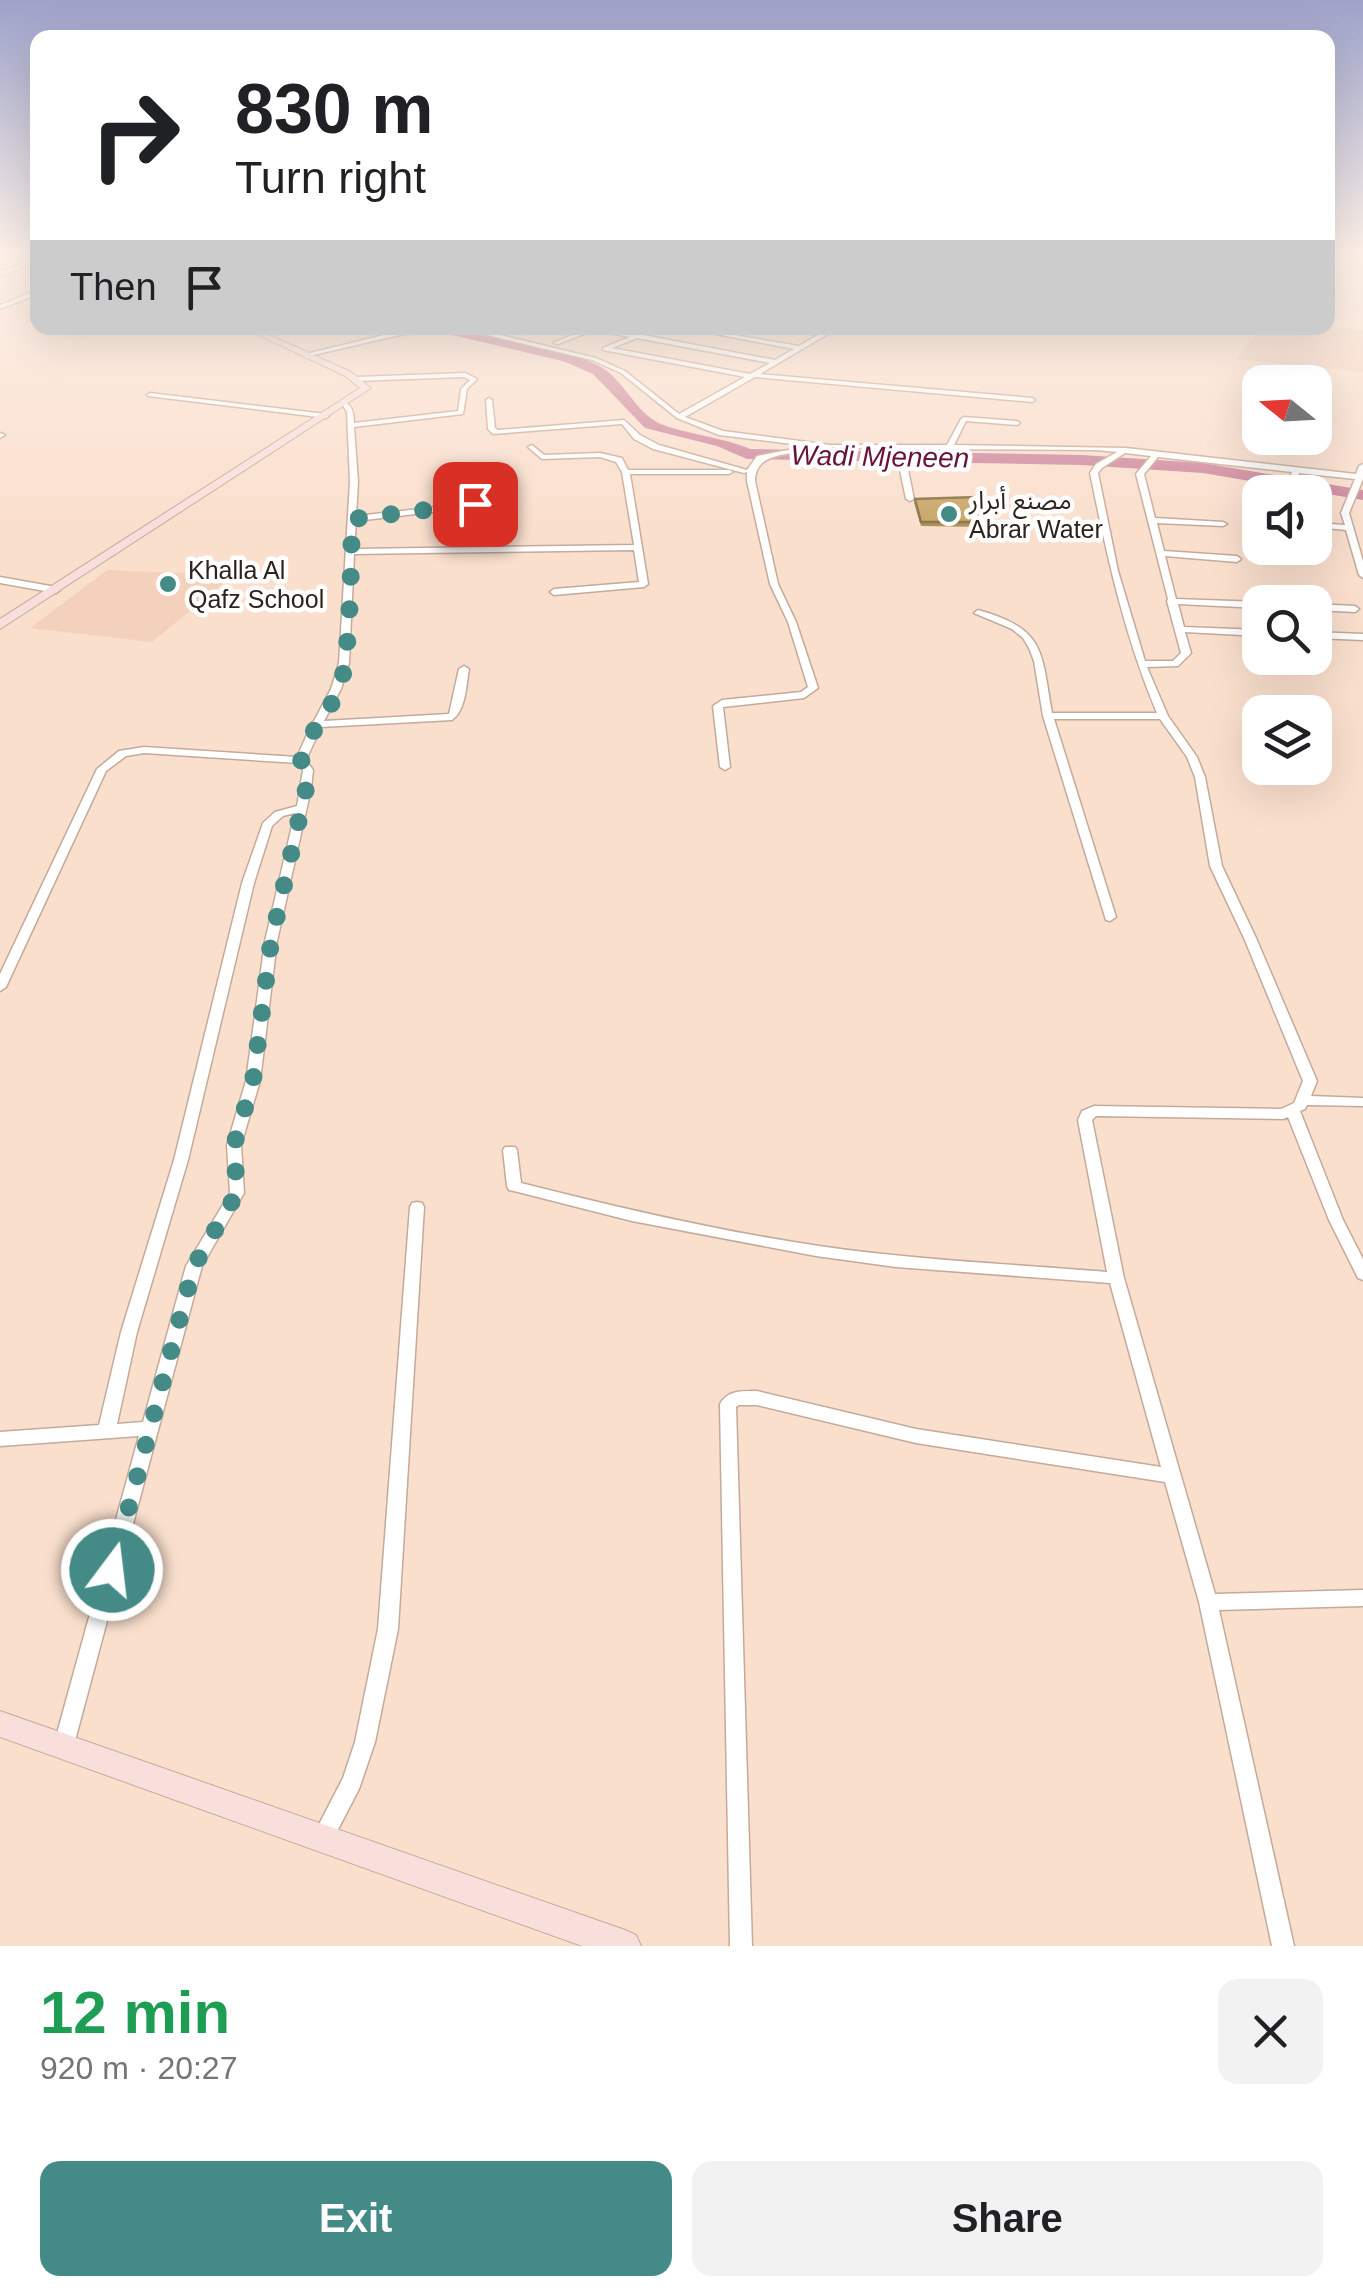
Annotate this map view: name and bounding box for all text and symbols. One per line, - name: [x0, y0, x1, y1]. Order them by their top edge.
- icon: right: [70, 70, 200, 200]
- text: 830 m: [235, 70, 433, 148]
- text: Turn right: [235, 152, 426, 203]
- icon: arrive: [177, 260, 232, 315]
- text: Then: [70, 266, 157, 308]
- north arrow: [1242, 365, 1332, 455]
- map controls: [1242, 365, 1332, 785]
- water label: Wadi Mjeneen: [790, 439, 969, 474]
- pin: [433, 462, 518, 547]
- button: sound: [1242, 475, 1332, 565]
- icon: arrive: [448, 477, 503, 532]
- place label: مصنع أبرار Abrar Water: [968, 485, 1103, 543]
- marker: مصنع أبرار Abrar Water: [938, 503, 960, 525]
- place label: Khalla Al Qafz School: [188, 556, 324, 613]
- marker: Khalla Al Qafz School: [157, 573, 179, 595]
- button: search: [1242, 585, 1332, 675]
- button: layers: [1242, 695, 1332, 785]
- position arrow: [60, 1518, 164, 1622]
- text: 12 min: [40, 1979, 230, 2046]
- button: close: [1218, 1979, 1323, 2084]
- text: 920 m · 20:27: [40, 2050, 237, 2086]
- button: Exit: [40, 2161, 672, 2276]
- button: Share: [692, 2161, 1323, 2276]

